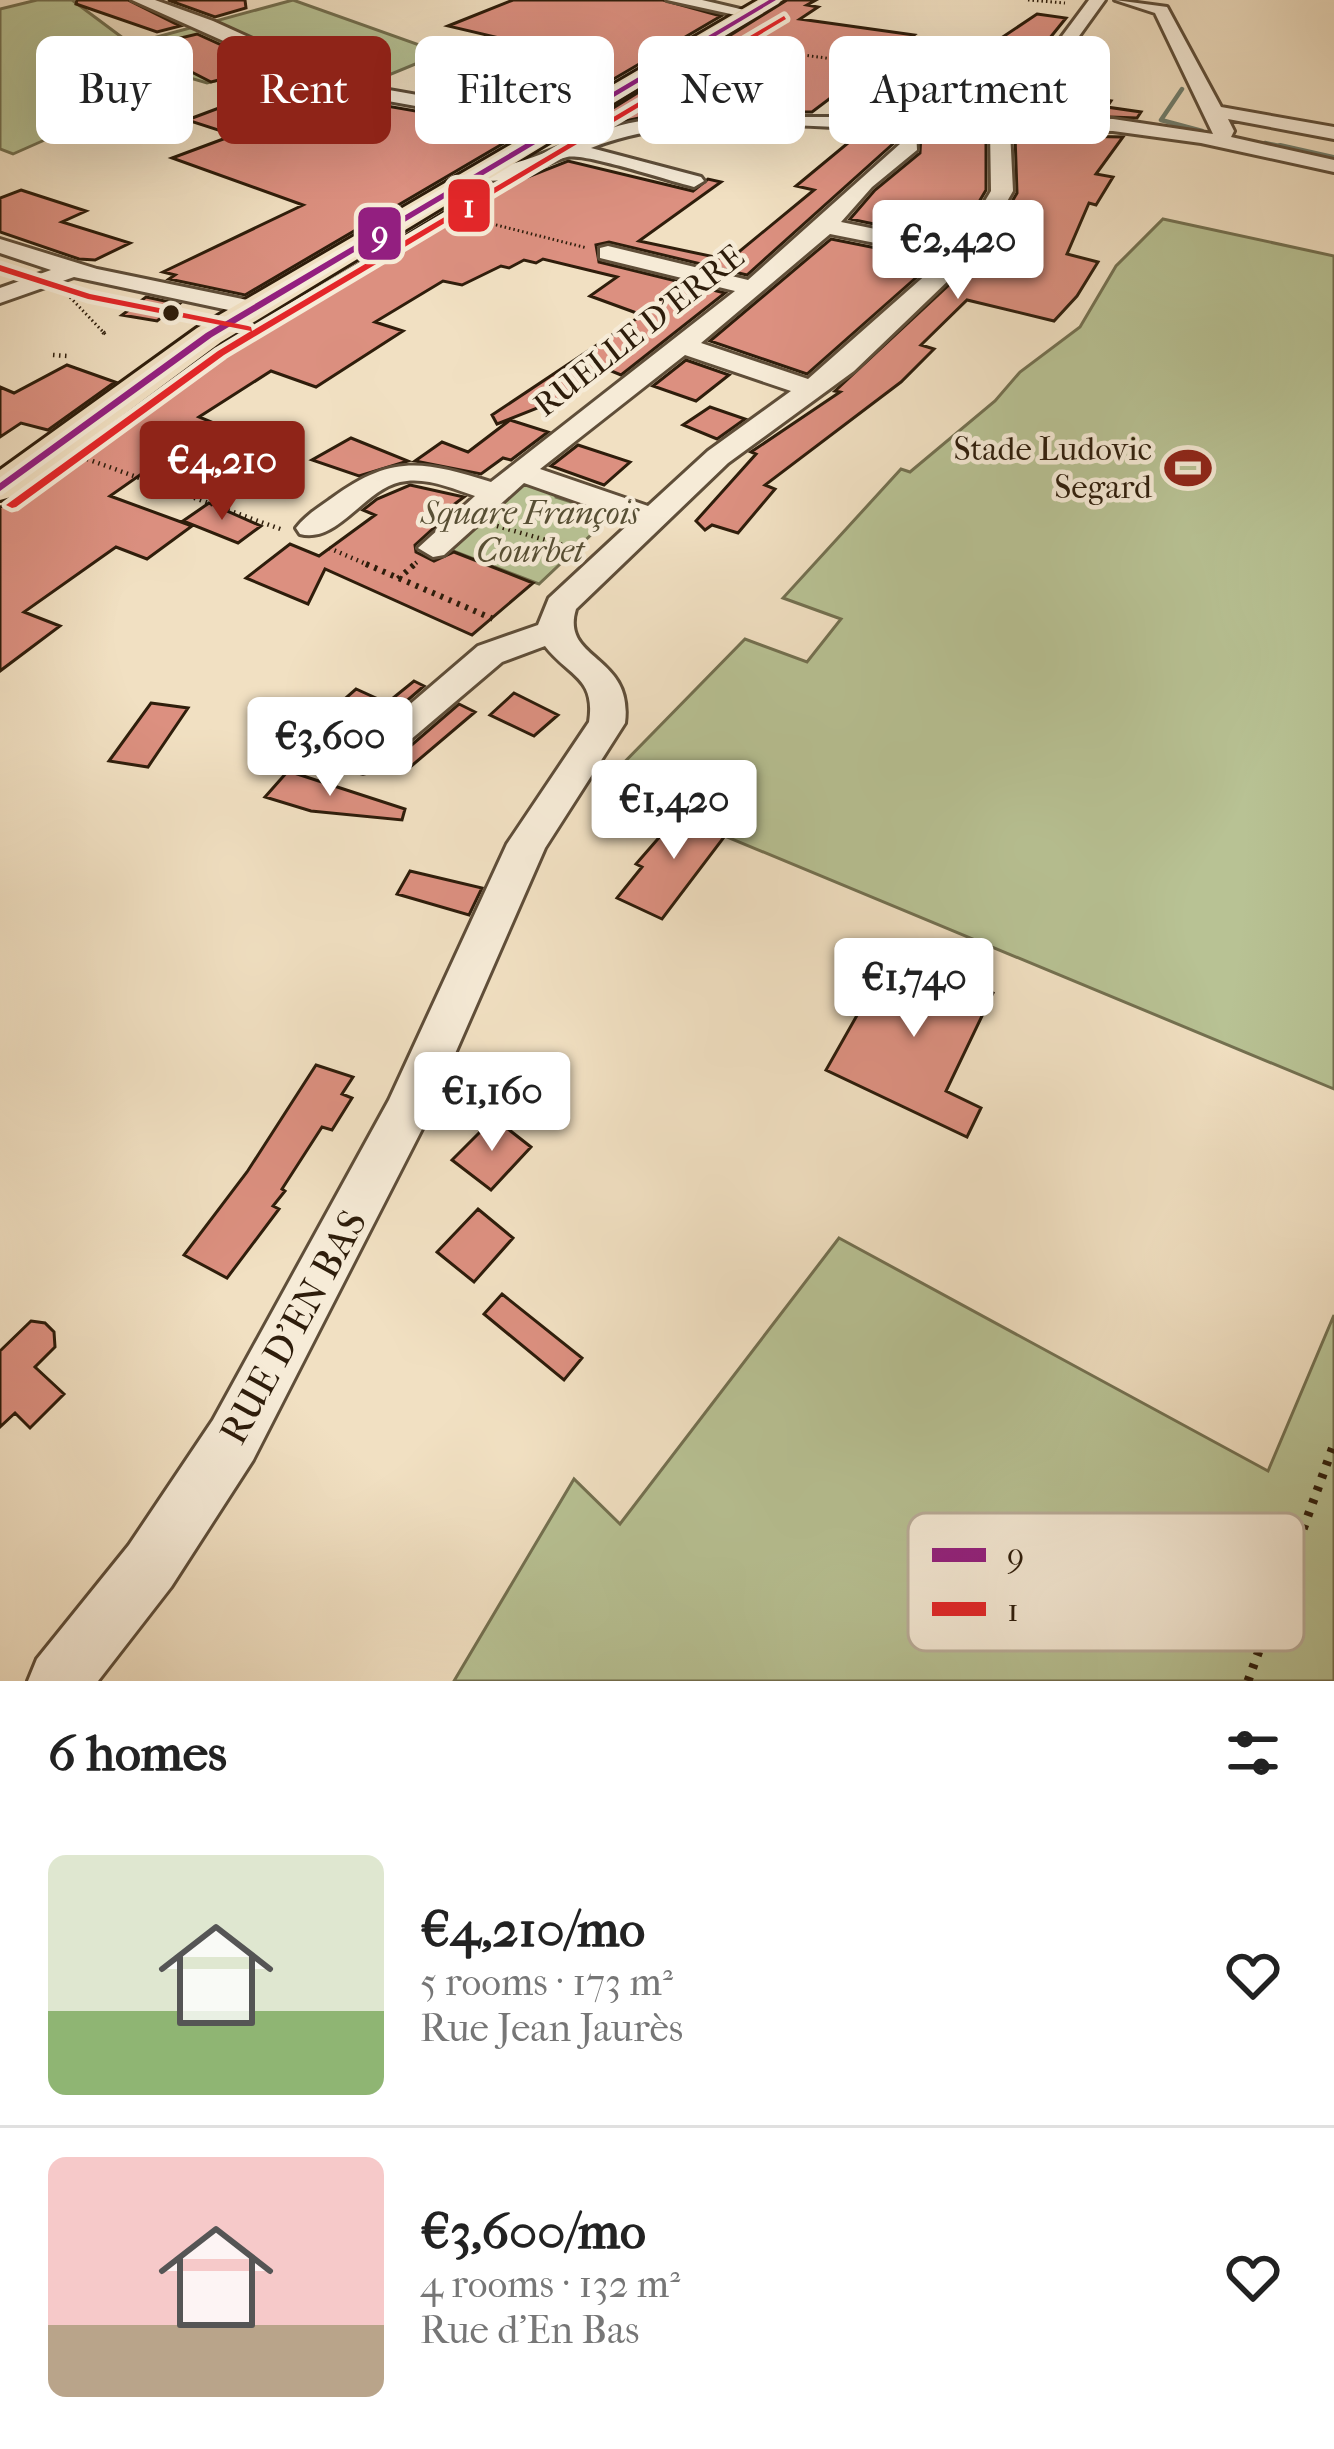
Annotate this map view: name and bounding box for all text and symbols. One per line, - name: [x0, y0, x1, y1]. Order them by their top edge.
- chip: Buy: [36, 36, 193, 144]
- chip: Rent: [217, 36, 391, 144]
- chip: Filters: [415, 36, 614, 144]
- chip: New: [638, 36, 805, 144]
- chip: Apartment: [829, 36, 1110, 144]
- line badge: 1: [446, 177, 492, 234]
- text: 1: [463, 187, 475, 226]
- pin: €2,420: [860, 200, 1056, 302]
- line badge: 9: [356, 205, 403, 262]
- text: 9: [371, 215, 389, 254]
- text: €2,420: [900, 216, 1016, 262]
- street label: RUELLE D'ERRE: [526, 237, 752, 425]
- unlabelled marker: [160, 302, 182, 324]
- pin: €4,210: [124, 421, 320, 523]
- place label: Stade Ludovic Segard: [953, 430, 1153, 507]
- text: €4,210: [167, 437, 277, 483]
- sports icon: Stade Ludovic Segard: [1163, 443, 1213, 493]
- park label: Square François Courbet: [420, 494, 640, 571]
- pin: €3,600: [232, 697, 428, 799]
- text: €3,600: [274, 713, 386, 759]
- pin: €1,420: [576, 760, 772, 862]
- text: €1,420: [619, 776, 729, 822]
- pin: €1,740: [816, 938, 1012, 1040]
- text: €1,740: [861, 954, 967, 1000]
- pin: €1,160: [394, 1052, 590, 1154]
- text: €1,160: [441, 1068, 543, 1114]
- street label: RUE D'EN BAS: [210, 1202, 376, 1452]
- legend: [908, 1513, 1304, 1651]
- text: 9: [1007, 1537, 1024, 1576]
- text: 1: [1007, 1591, 1019, 1630]
- icon: filters: [1220, 1720, 1286, 1786]
- text: 6 homes: [48, 1723, 227, 1783]
- text: €4,210/mo: [420, 1899, 645, 1959]
- icon: home: [144, 1903, 288, 2047]
- icon: heart: [1220, 1942, 1286, 2008]
- text: 5 rooms · 173 m²: [420, 1959, 673, 2005]
- text: Rue Jean Jaurès: [420, 2005, 683, 2051]
- text: €3,600/mo: [420, 2201, 646, 2261]
- icon: home: [144, 2205, 288, 2349]
- icon: heart: [1220, 2244, 1286, 2310]
- text: 4 rooms · 132 m²: [420, 2261, 680, 2307]
- text: Rue d'En Bas: [420, 2307, 639, 2353]

